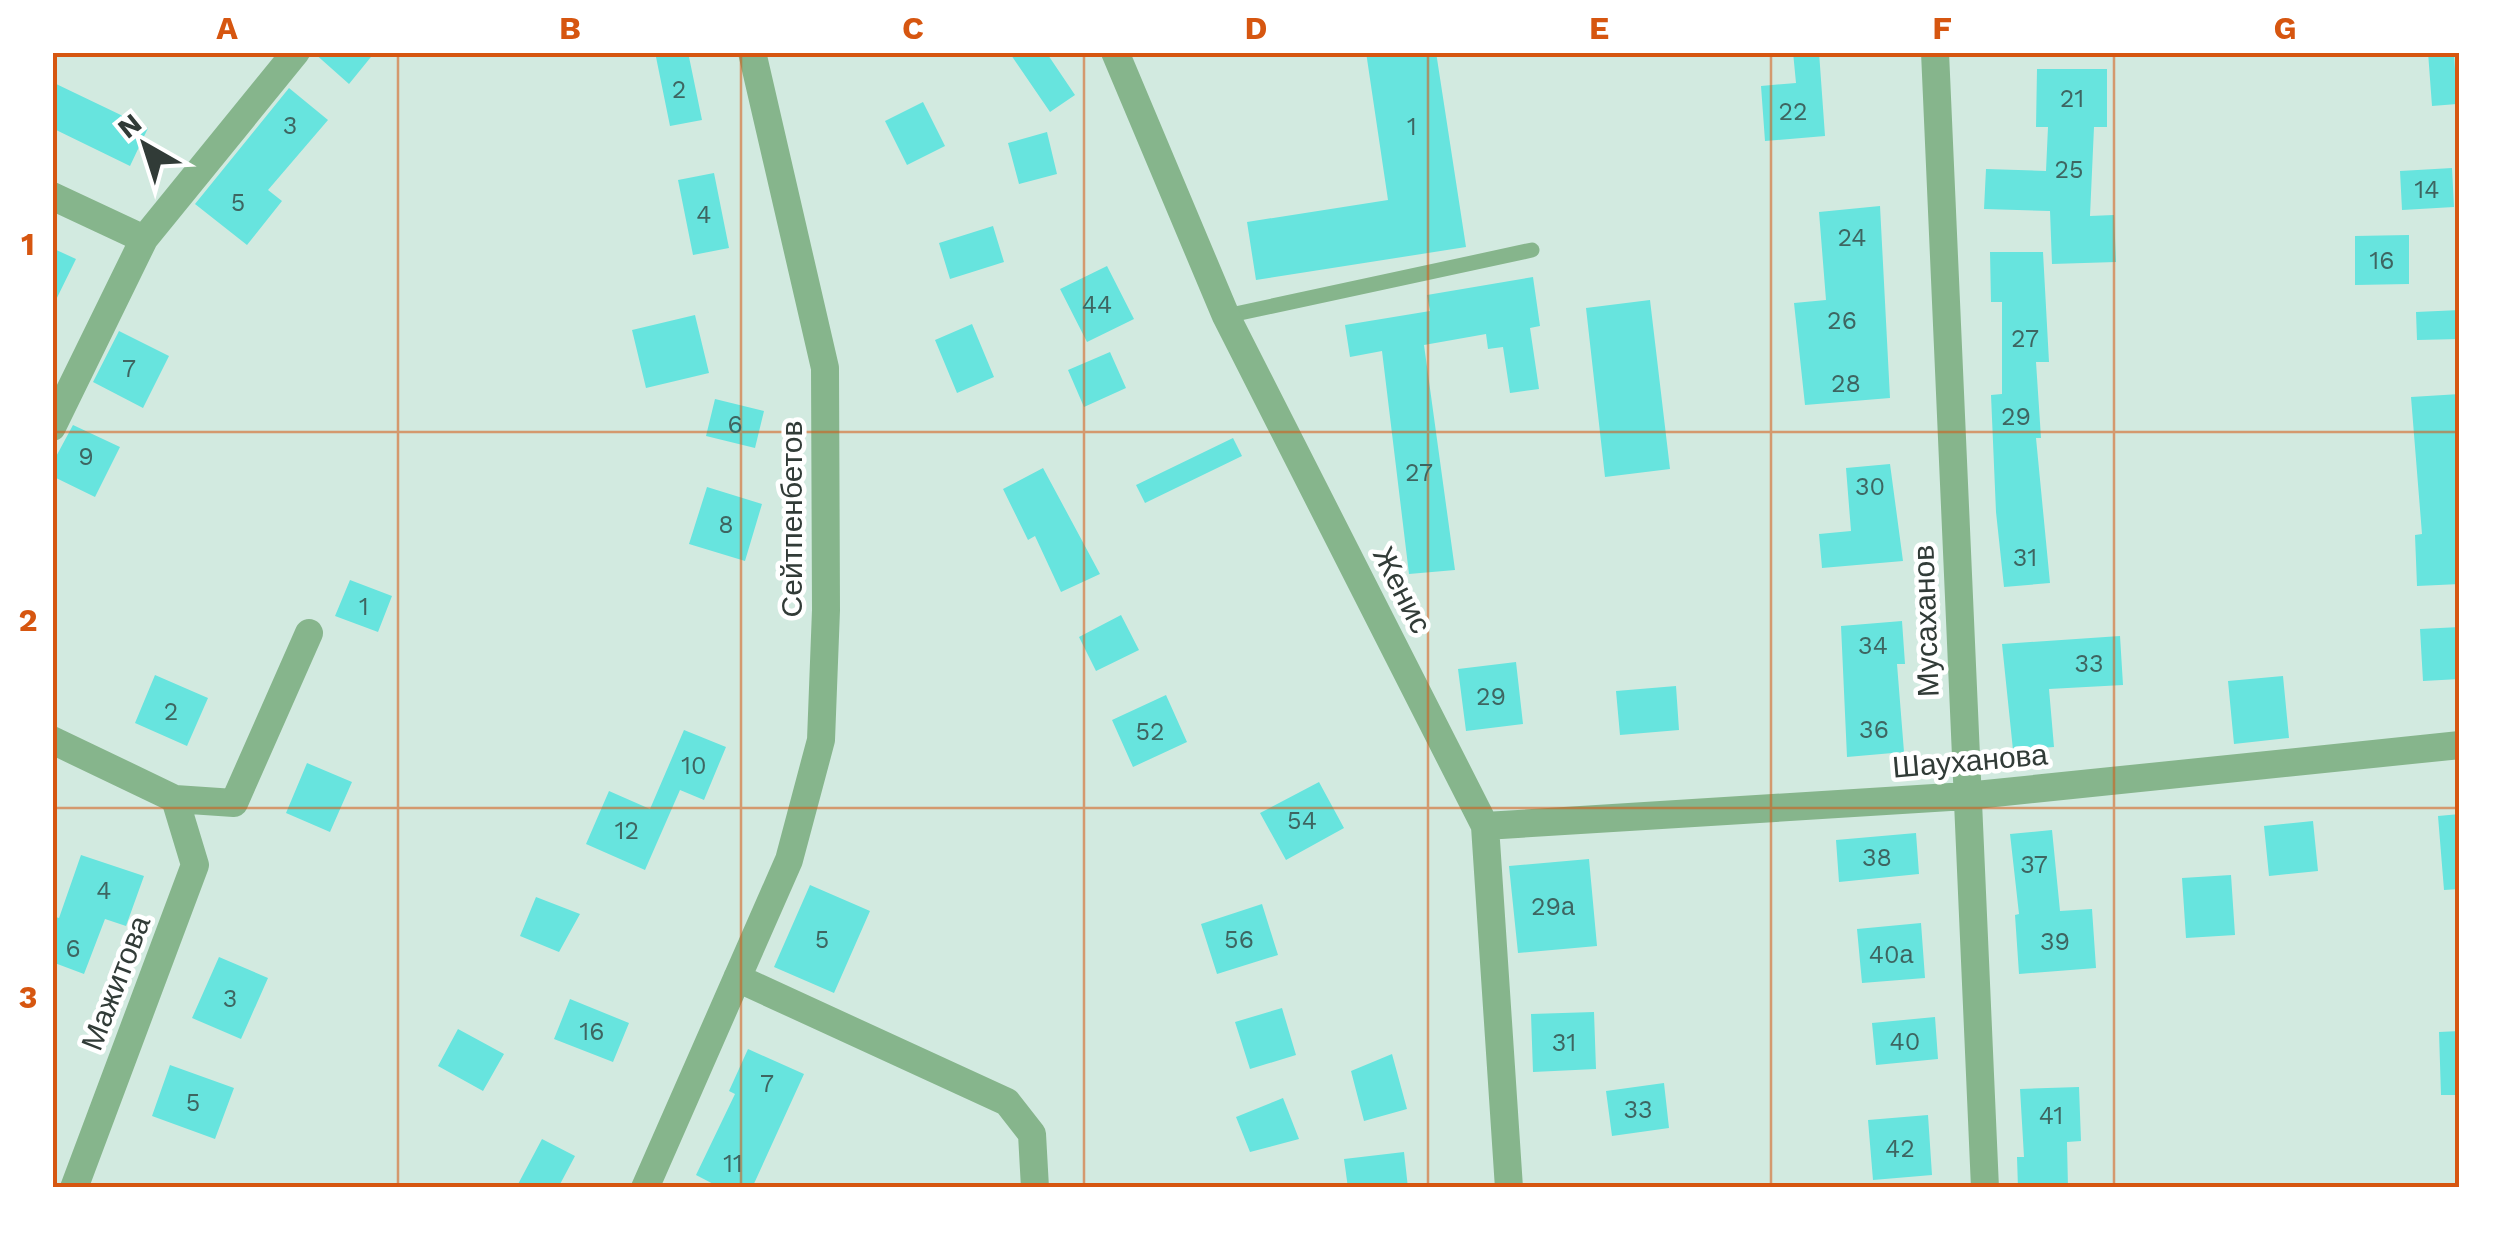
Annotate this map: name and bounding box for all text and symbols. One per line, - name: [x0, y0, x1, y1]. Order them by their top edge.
- text: A: [216, 9, 238, 47]
- text: B: [559, 9, 581, 47]
- text: C: [902, 9, 924, 47]
- text: D: [1245, 9, 1267, 47]
- text: E: [1589, 9, 1609, 47]
- text: F: [1932, 9, 1952, 47]
- text: G: [2273, 9, 2297, 47]
- house number: 2: [672, 75, 686, 104]
- house number: 21: [2060, 84, 2084, 113]
- north arrow: [95, 95, 195, 195]
- house number: 22: [1778, 97, 1808, 126]
- text: N: [111, 107, 148, 145]
- house number: 3: [283, 111, 297, 140]
- house number: 1: [1407, 112, 1417, 141]
- house number: 25: [2054, 155, 2084, 184]
- house number: 14: [2414, 175, 2440, 204]
- house number: 5: [231, 188, 245, 217]
- house number: 4: [696, 200, 712, 229]
- house number: 24: [1837, 223, 1867, 252]
- text: 1: [21, 225, 35, 263]
- house number: 16: [2370, 246, 2394, 275]
- house number: 44: [1082, 290, 1112, 319]
- house number: 26: [1827, 306, 1857, 335]
- house number: 27: [2011, 324, 2039, 353]
- house number: 7: [122, 354, 136, 383]
- house number: 28: [1831, 369, 1861, 398]
- house number: 29: [2001, 402, 2031, 431]
- house number: 6: [727, 410, 743, 439]
- street label: Сейтпенбетов: [774, 421, 809, 617]
- house number: 9: [78, 442, 94, 471]
- house number: 27: [1405, 458, 1433, 487]
- house number: 30: [1855, 472, 1885, 501]
- house number: 8: [718, 510, 734, 539]
- street label: Женис: [1366, 541, 1439, 639]
- house number: 31: [2013, 543, 2037, 572]
- street label: Мусаханов: [1905, 544, 1946, 698]
- house number: 1: [359, 592, 369, 621]
- text: 2: [18, 601, 38, 639]
- house number: 34: [1858, 631, 1888, 660]
- house number: 33: [2074, 649, 2104, 678]
- house number: 29: [1476, 682, 1506, 711]
- house number: 2: [164, 697, 178, 726]
- house number: 36: [1859, 715, 1889, 744]
- house number: 52: [1135, 717, 1165, 746]
- street label: Шауханова: [1891, 736, 2049, 785]
- house number: 10: [681, 751, 707, 780]
- house number: 54: [1287, 806, 1317, 835]
- house number: 12: [615, 816, 639, 845]
- house number: 38: [1862, 843, 1892, 872]
- house number: 37: [2020, 850, 2048, 879]
- house number: 4: [96, 876, 112, 905]
- house number: 29а: [1531, 892, 1575, 921]
- street label: Мажитова: [74, 910, 157, 1055]
- house number: 5: [815, 925, 829, 954]
- house number: 56: [1224, 925, 1254, 954]
- house number: 39: [2040, 927, 2070, 956]
- house number: 6: [65, 934, 81, 963]
- house number: 40а: [1869, 940, 1913, 969]
- text: 3: [19, 978, 37, 1016]
- house number: 3: [223, 984, 237, 1013]
- house number: 16: [580, 1017, 604, 1046]
- house number: 40: [1890, 1027, 1920, 1056]
- house number: 31: [1552, 1028, 1576, 1057]
- house number: 7: [760, 1069, 774, 1098]
- house number: 5: [186, 1088, 200, 1117]
- house number: 33: [1623, 1095, 1653, 1124]
- house number: 41: [2039, 1101, 2063, 1130]
- house number: 42: [1885, 1134, 1915, 1163]
- house number: 11: [723, 1149, 743, 1178]

